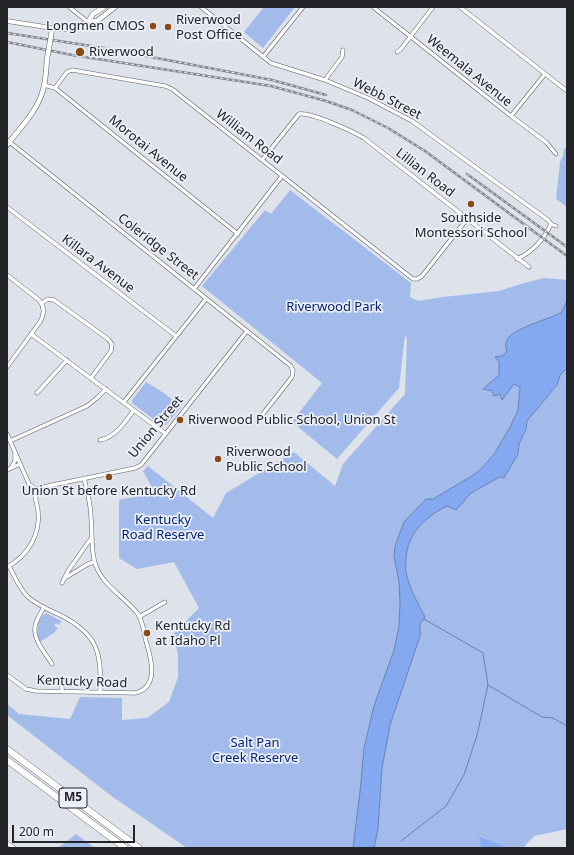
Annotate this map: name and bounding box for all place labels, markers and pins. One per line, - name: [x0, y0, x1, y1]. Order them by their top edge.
- place label: Riverwood Post Office: [176, 12, 242, 43]
- place label: Longmen CMOS: [46, 18, 145, 34]
- marker: Longmen CMOS: [148, 21, 158, 31]
- marker: Riverwood Post Office: [163, 22, 173, 32]
- place label: Riverwood: [89, 44, 154, 60]
- marker: Riverwood: [74, 46, 86, 58]
- marker: Southside Montessori School: [466, 199, 476, 209]
- place label: Southside Montessori School: [415, 210, 527, 241]
- place label: Riverwood Public School, Union St: [188, 412, 396, 428]
- marker: Riverwood Public School, Union St: [175, 415, 185, 425]
- place label: Riverwood Public School: [226, 444, 307, 475]
- marker: Riverwood Public School: [213, 454, 223, 464]
- marker: Union St before Kentucky Rd: [104, 472, 114, 482]
- place label: Union St before Kentucky Rd: [22, 483, 196, 499]
- place label: Kentucky Rd at Idaho Pl: [155, 618, 230, 649]
- marker: Kentucky Rd at Idaho Pl: [142, 628, 152, 638]

